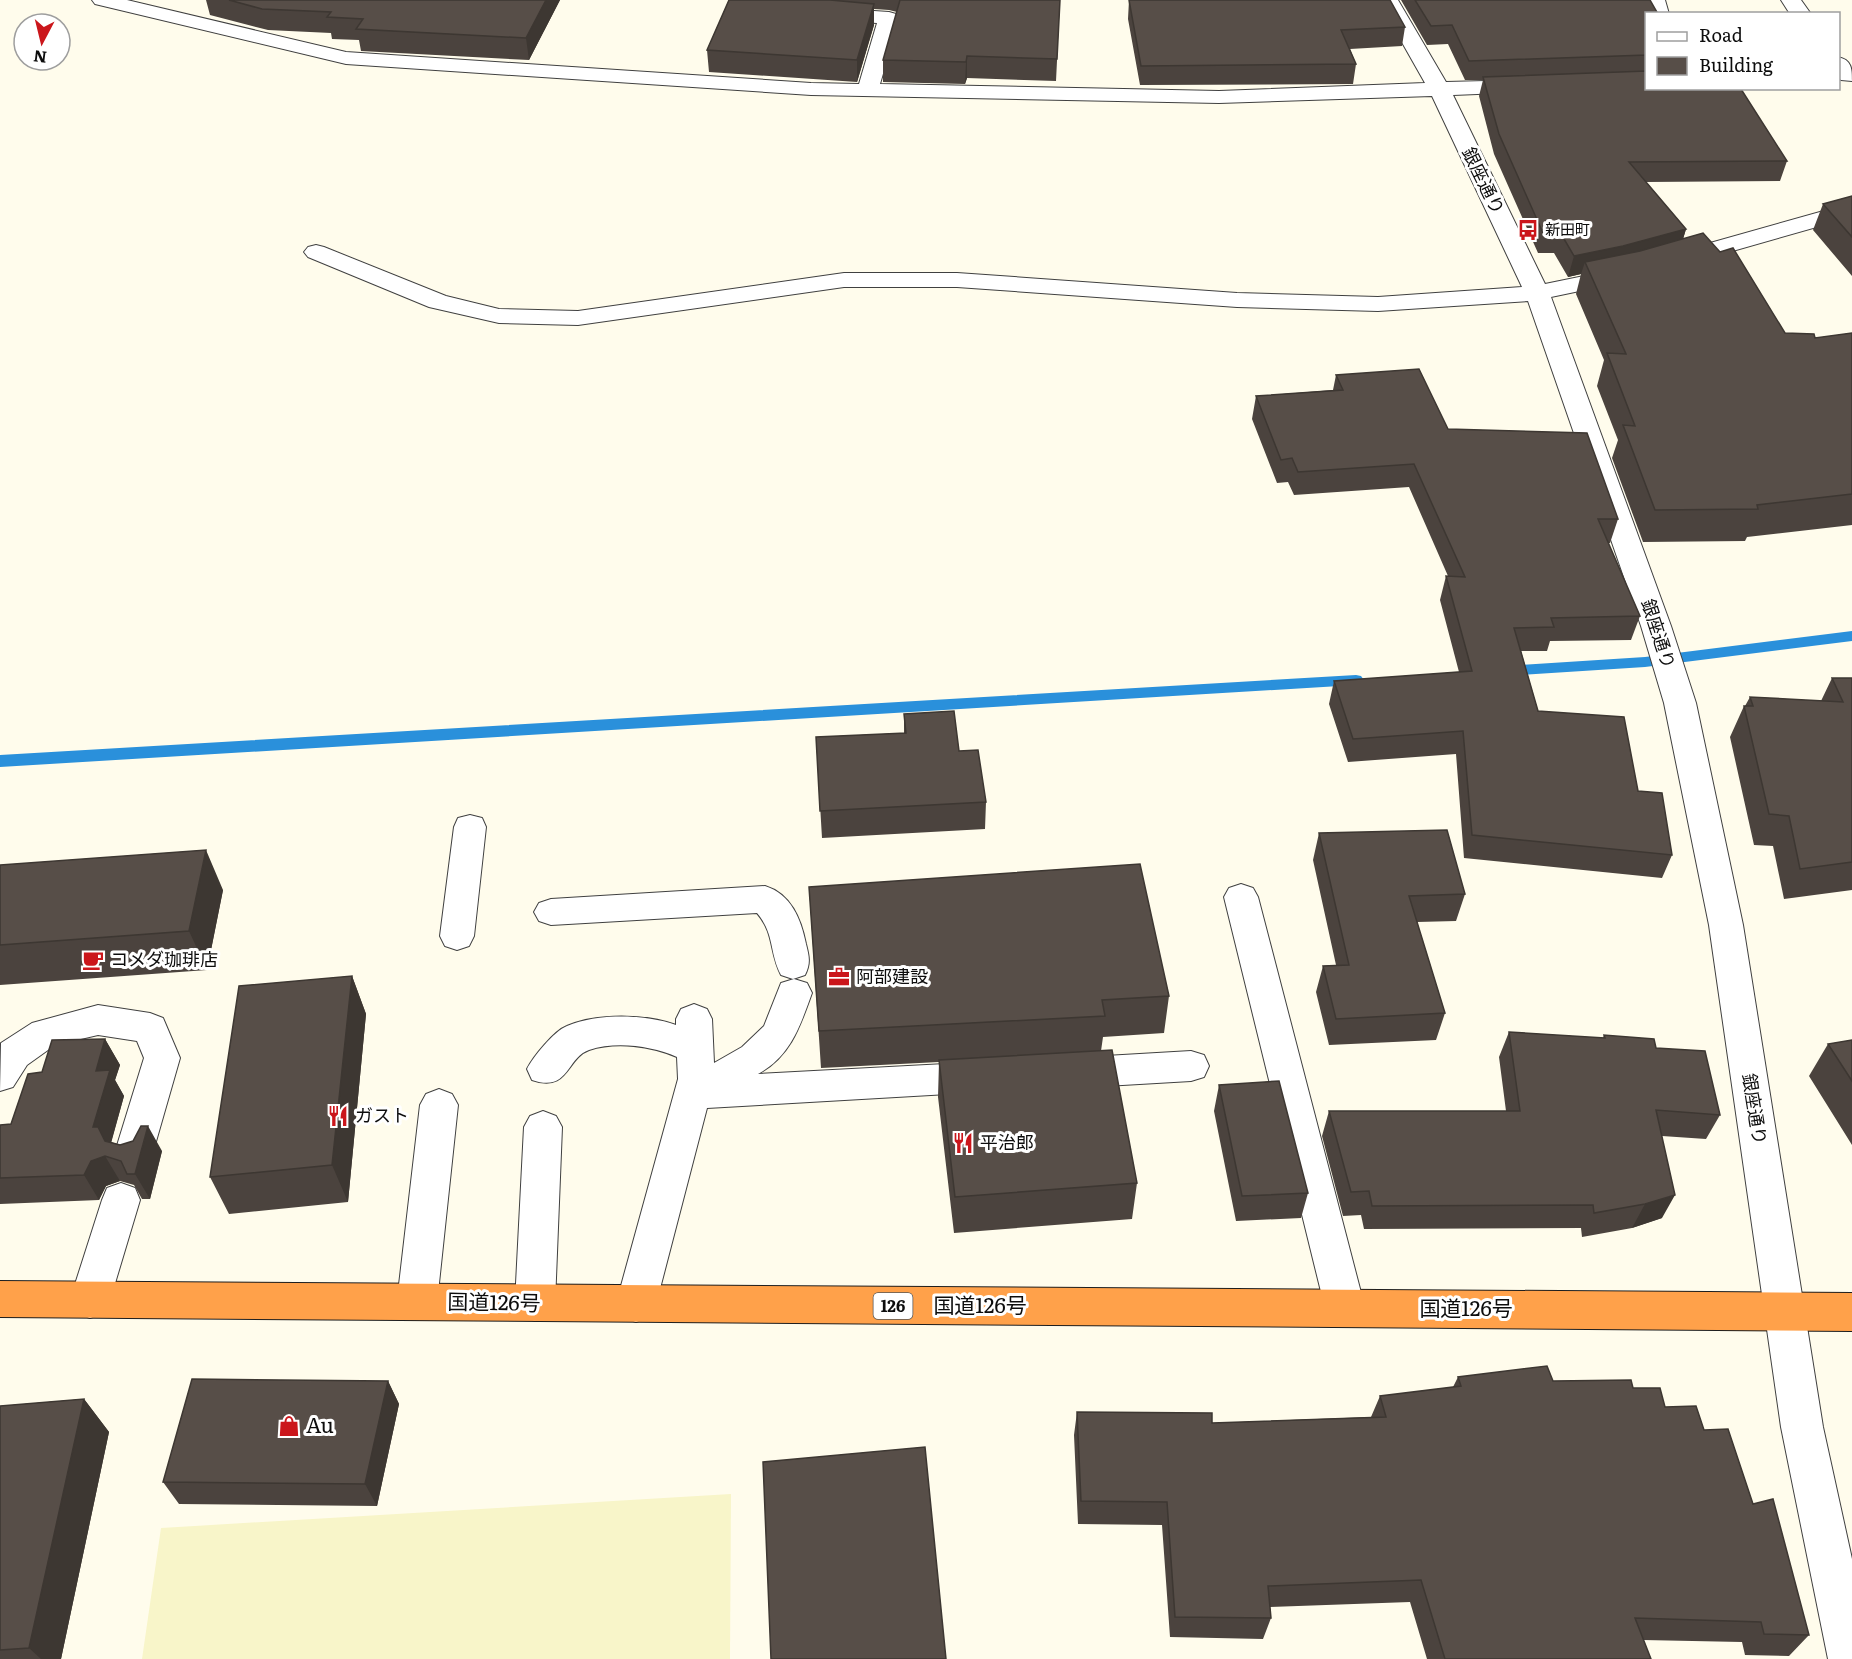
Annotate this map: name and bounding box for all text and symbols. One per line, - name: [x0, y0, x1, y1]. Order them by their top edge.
- north arrow: [12, 12, 72, 72]
- legend: [1645, 12, 1840, 90]
- text: Road: [1699, 21, 1743, 48]
- text: N: [32, 45, 48, 71]
- text: Building: [1699, 51, 1774, 78]
- street label: 銀座通り: [1456, 142, 1512, 219]
- place label: 新田町: [1545, 217, 1590, 240]
- bus stop icon: 新田町: [1516, 218, 1540, 242]
- street label: 銀座通り: [1635, 595, 1683, 672]
- place label: コメダ珈琲店: [110, 945, 218, 972]
- cafe icon: コメダ珈琲店: [81, 948, 105, 972]
- place label: 阿部建設: [856, 962, 928, 989]
- office icon: 阿部建設: [827, 965, 851, 989]
- street label: 銀座通り: [1737, 1071, 1774, 1146]
- place label: ガスト: [355, 1101, 409, 1128]
- restaurant icon: ガスト: [326, 1104, 350, 1128]
- place label: 平治郎: [980, 1128, 1034, 1155]
- restaurant icon: 平治郎: [951, 1131, 975, 1155]
- street label: 国道126号: [447, 1284, 541, 1317]
- street label: 国道126号: [933, 1288, 1027, 1319]
- street label: 国道126号: [1419, 1291, 1513, 1322]
- road number: 126: [874, 1293, 912, 1319]
- place label: Au: [306, 1408, 334, 1439]
- shop icon: Au: [277, 1414, 301, 1438]

